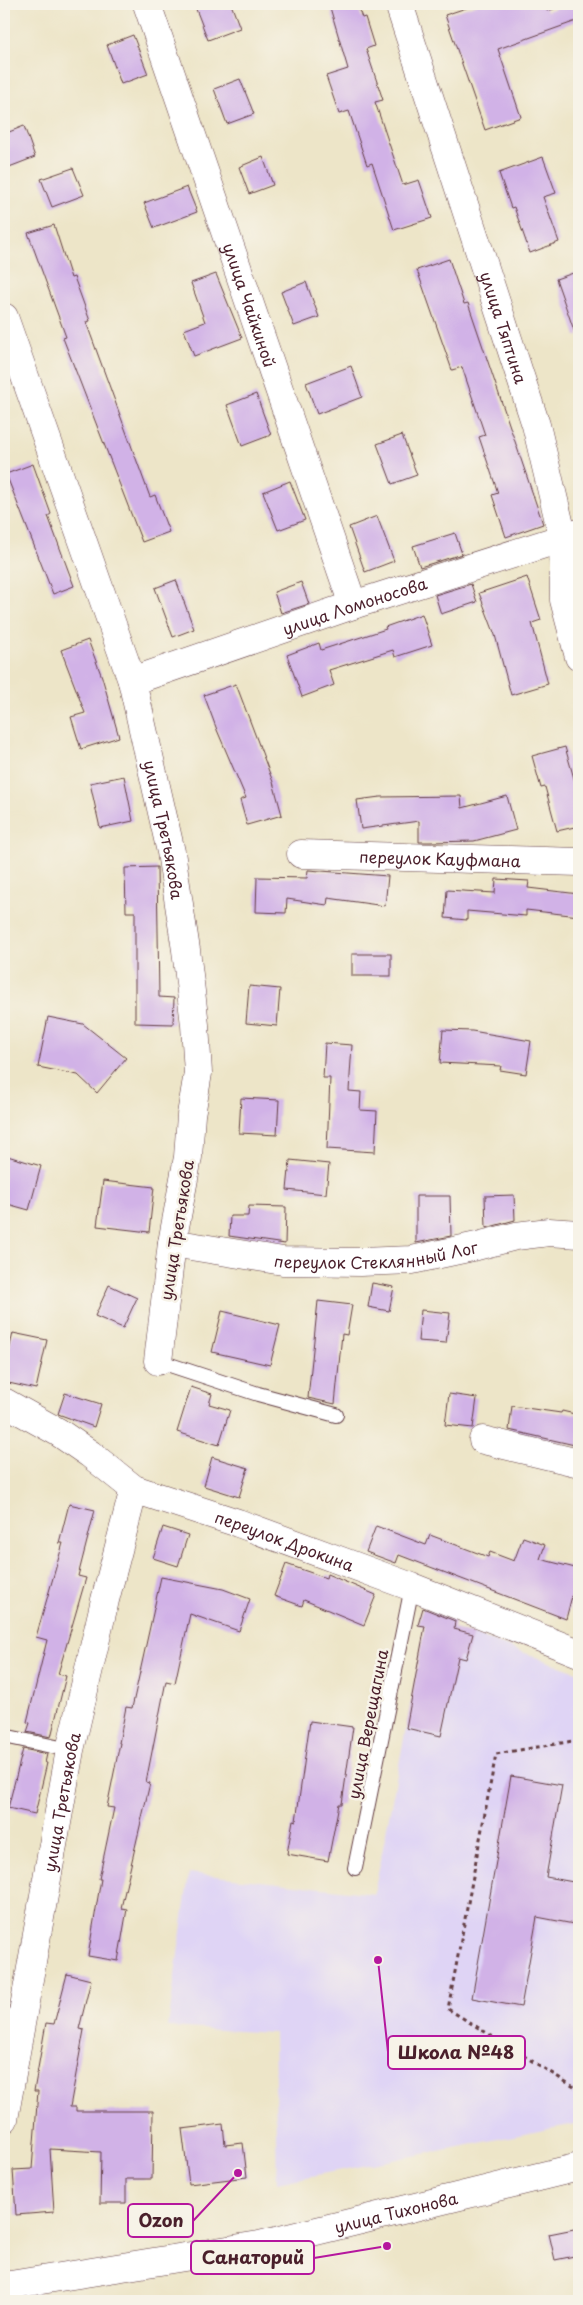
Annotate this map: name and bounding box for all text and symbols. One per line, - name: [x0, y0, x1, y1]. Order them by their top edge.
- street label: улица Чайкиной: [218, 239, 283, 370]
- street label: улица Тяптина: [475, 268, 534, 387]
- street label: улица Ломоносова: [279, 570, 430, 640]
- street label: улица Третьякова: [138, 758, 190, 901]
- street label: переулок Кауфмана: [359, 844, 521, 872]
- street label: улица Третьякова: [153, 1158, 199, 1302]
- street label: переулок Стеклянный Лог: [272, 1234, 481, 1274]
- street label: переулок Дрокина: [212, 1504, 357, 1577]
- street label: улица Верещагина: [341, 1647, 393, 1801]
- street label: улица Третьякова: [36, 1730, 86, 1874]
- callout: Школа №48: [388, 2036, 525, 2069]
- text: Школа №48: [398, 2038, 514, 2065]
- street label: улица Тихонова: [332, 2185, 460, 2238]
- callout: Ozon: [128, 2204, 193, 2237]
- text: Ozon: [138, 2206, 184, 2233]
- callout: Санаторий: [191, 2241, 314, 2274]
- text: Санаторий: [202, 2243, 304, 2270]

